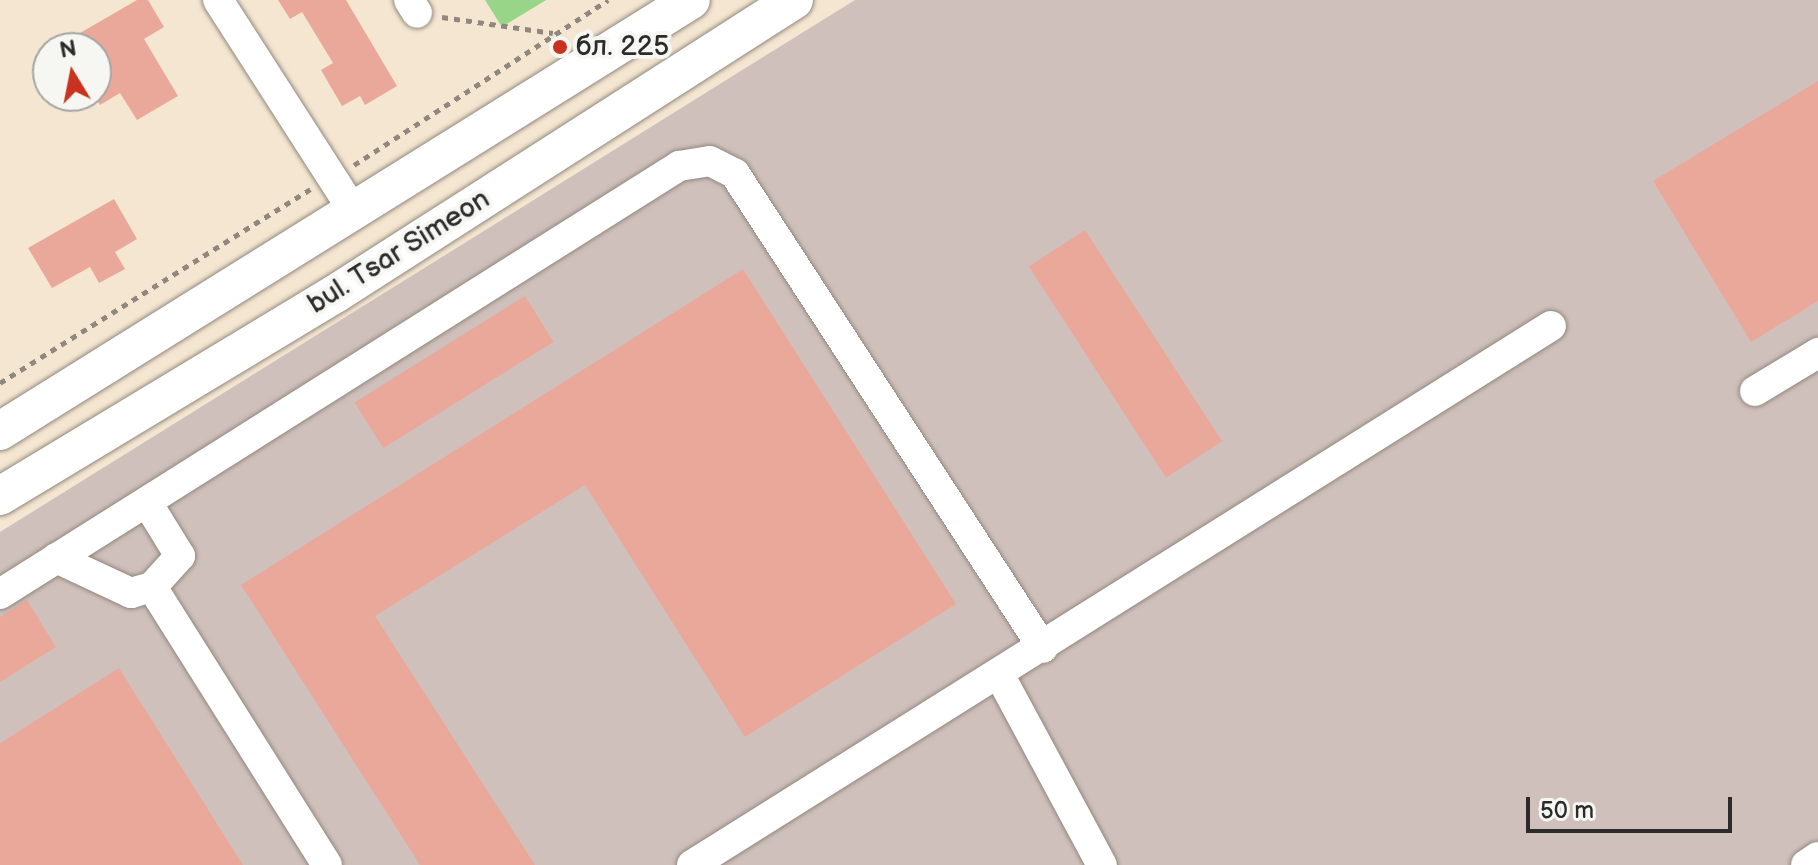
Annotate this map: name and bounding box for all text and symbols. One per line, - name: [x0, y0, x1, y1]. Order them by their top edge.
- place label: бл. 225: [576, 30, 669, 64]
- north arrow: [32, 32, 112, 112]
- text: N: [58, 35, 79, 65]
- marker: бл. 225: [551, 38, 569, 56]
- street label: bul. Tsar Simeon: [301, 182, 497, 322]
- scale bar: [1530, 781, 1736, 831]
- text: 50 m: [1540, 796, 1594, 825]

